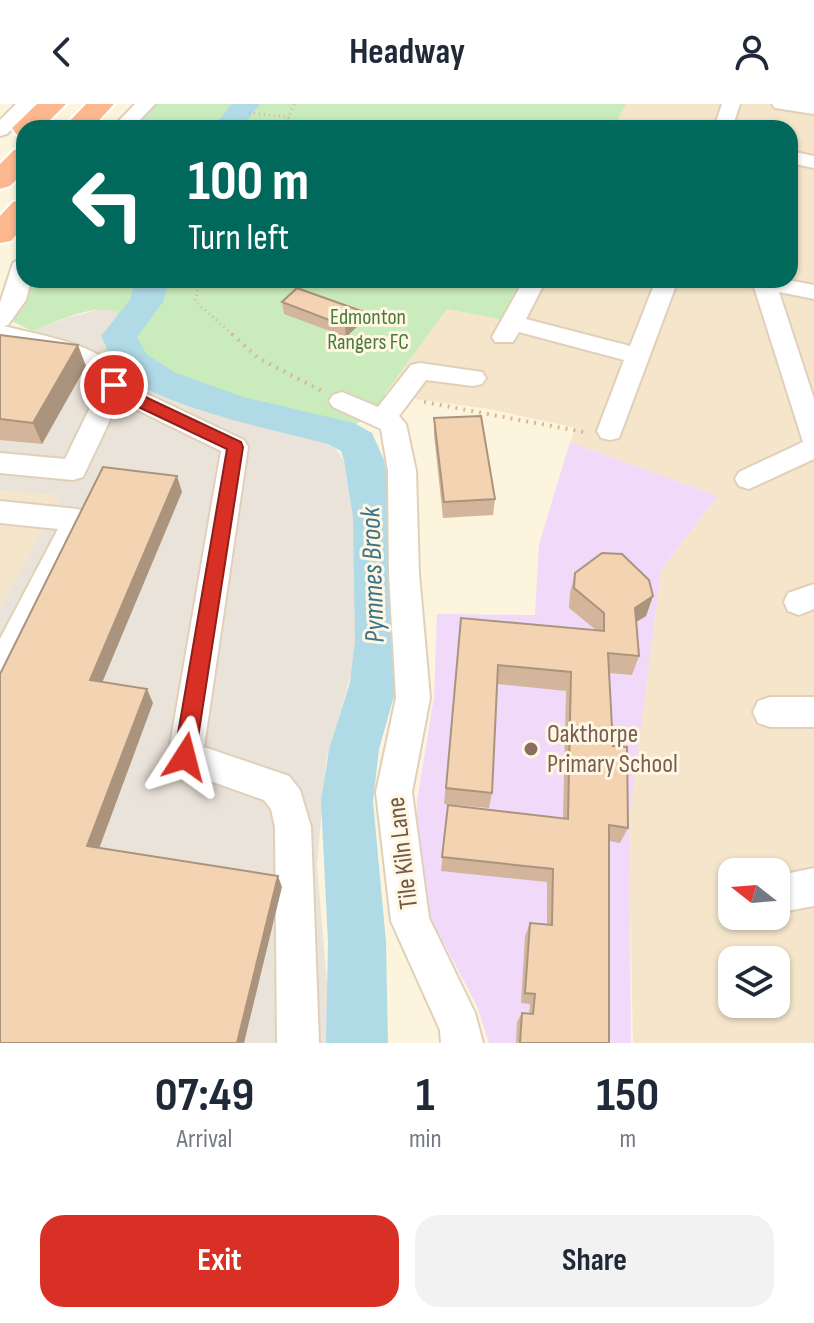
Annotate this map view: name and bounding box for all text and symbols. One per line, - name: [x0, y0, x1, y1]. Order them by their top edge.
- icon: back: [40, 30, 84, 74]
- icon: person: [730, 30, 774, 74]
- text: Headway: [349, 31, 465, 74]
- text: 100 m: [188, 149, 309, 216]
- icon: left: [56, 152, 160, 256]
- text: Turn left: [188, 217, 289, 260]
- park label: Edmonton Rangers FC: [327, 304, 409, 356]
- pin: [80, 351, 148, 419]
- icon: arrive: [92, 363, 136, 407]
- water label: Pymmes Brook: [354, 505, 392, 643]
- position arrow: [143, 715, 227, 799]
- place label: Oakthorpe Primary School: [547, 719, 678, 780]
- marker: Oakthorpe Primary School: [522, 740, 540, 758]
- street label: Tile Kiln Lane: [381, 795, 425, 911]
- north arrow: [718, 858, 790, 930]
- map controls: [718, 858, 790, 1018]
- button: layers: [718, 946, 790, 1018]
- text: 07:49: [155, 1067, 254, 1124]
- text: 1: [416, 1067, 435, 1124]
- text: 150: [596, 1067, 659, 1124]
- text: Arrival: [177, 1124, 232, 1155]
- text: min: [409, 1124, 442, 1155]
- text: m: [619, 1124, 636, 1155]
- button: Exit: [40, 1215, 399, 1307]
- button: Share: [415, 1215, 774, 1307]

